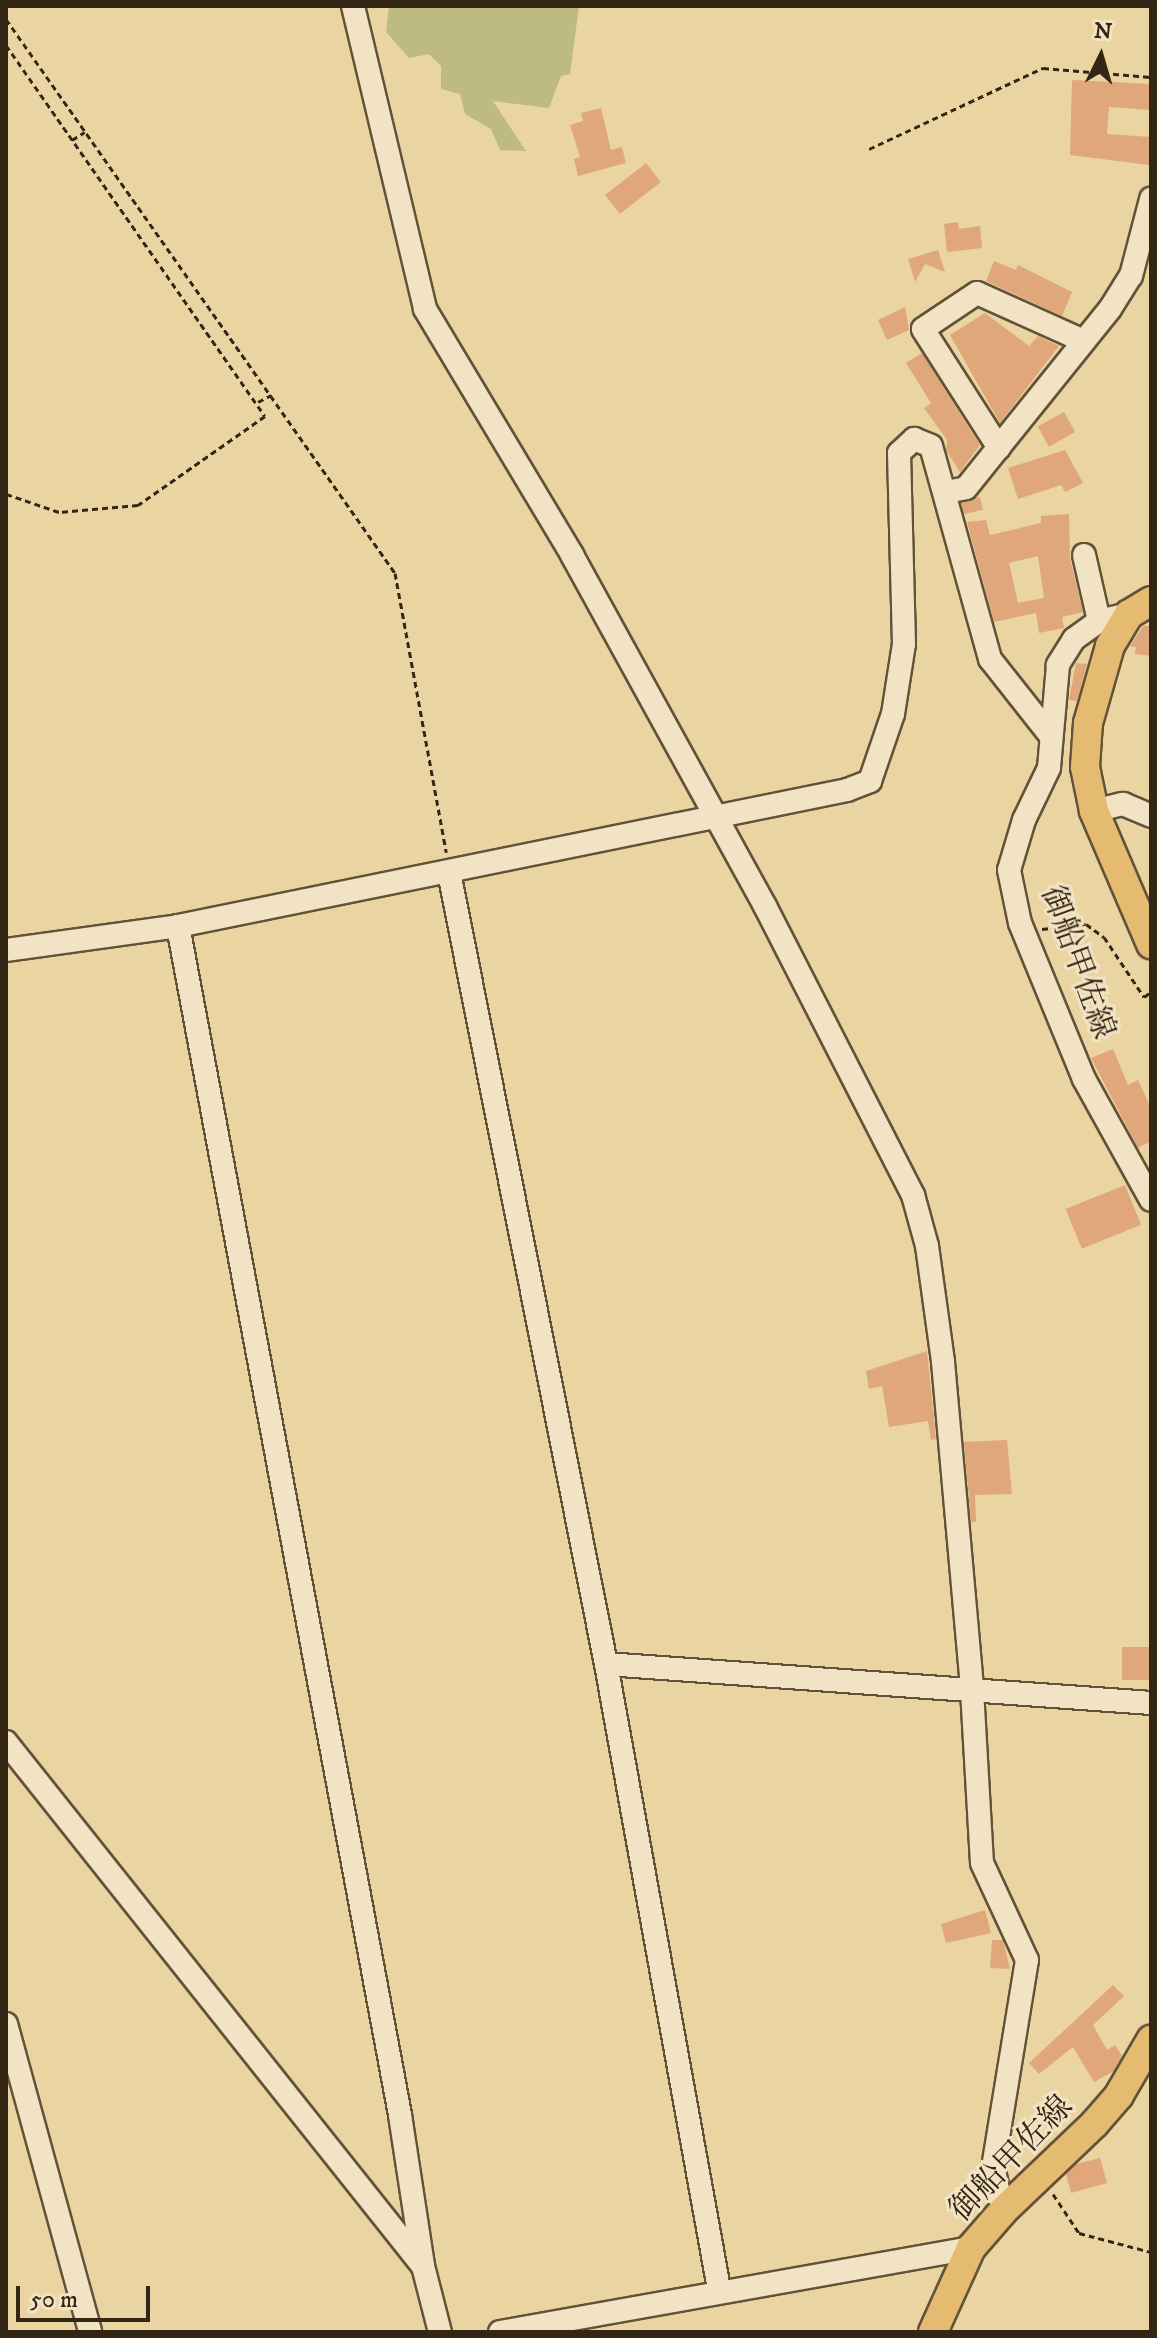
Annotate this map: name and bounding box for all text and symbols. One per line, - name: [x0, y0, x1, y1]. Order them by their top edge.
- north arrow: [1061, 16, 1141, 96]
- text: N: [1093, 17, 1113, 46]
- street label: 御船甲佐線: [1032, 881, 1122, 1045]
- street label: 御船甲佐線: [943, 2088, 1081, 2230]
- scale bar: [20, 2270, 154, 2320]
- text: 50 m: [30, 2285, 78, 2315]

